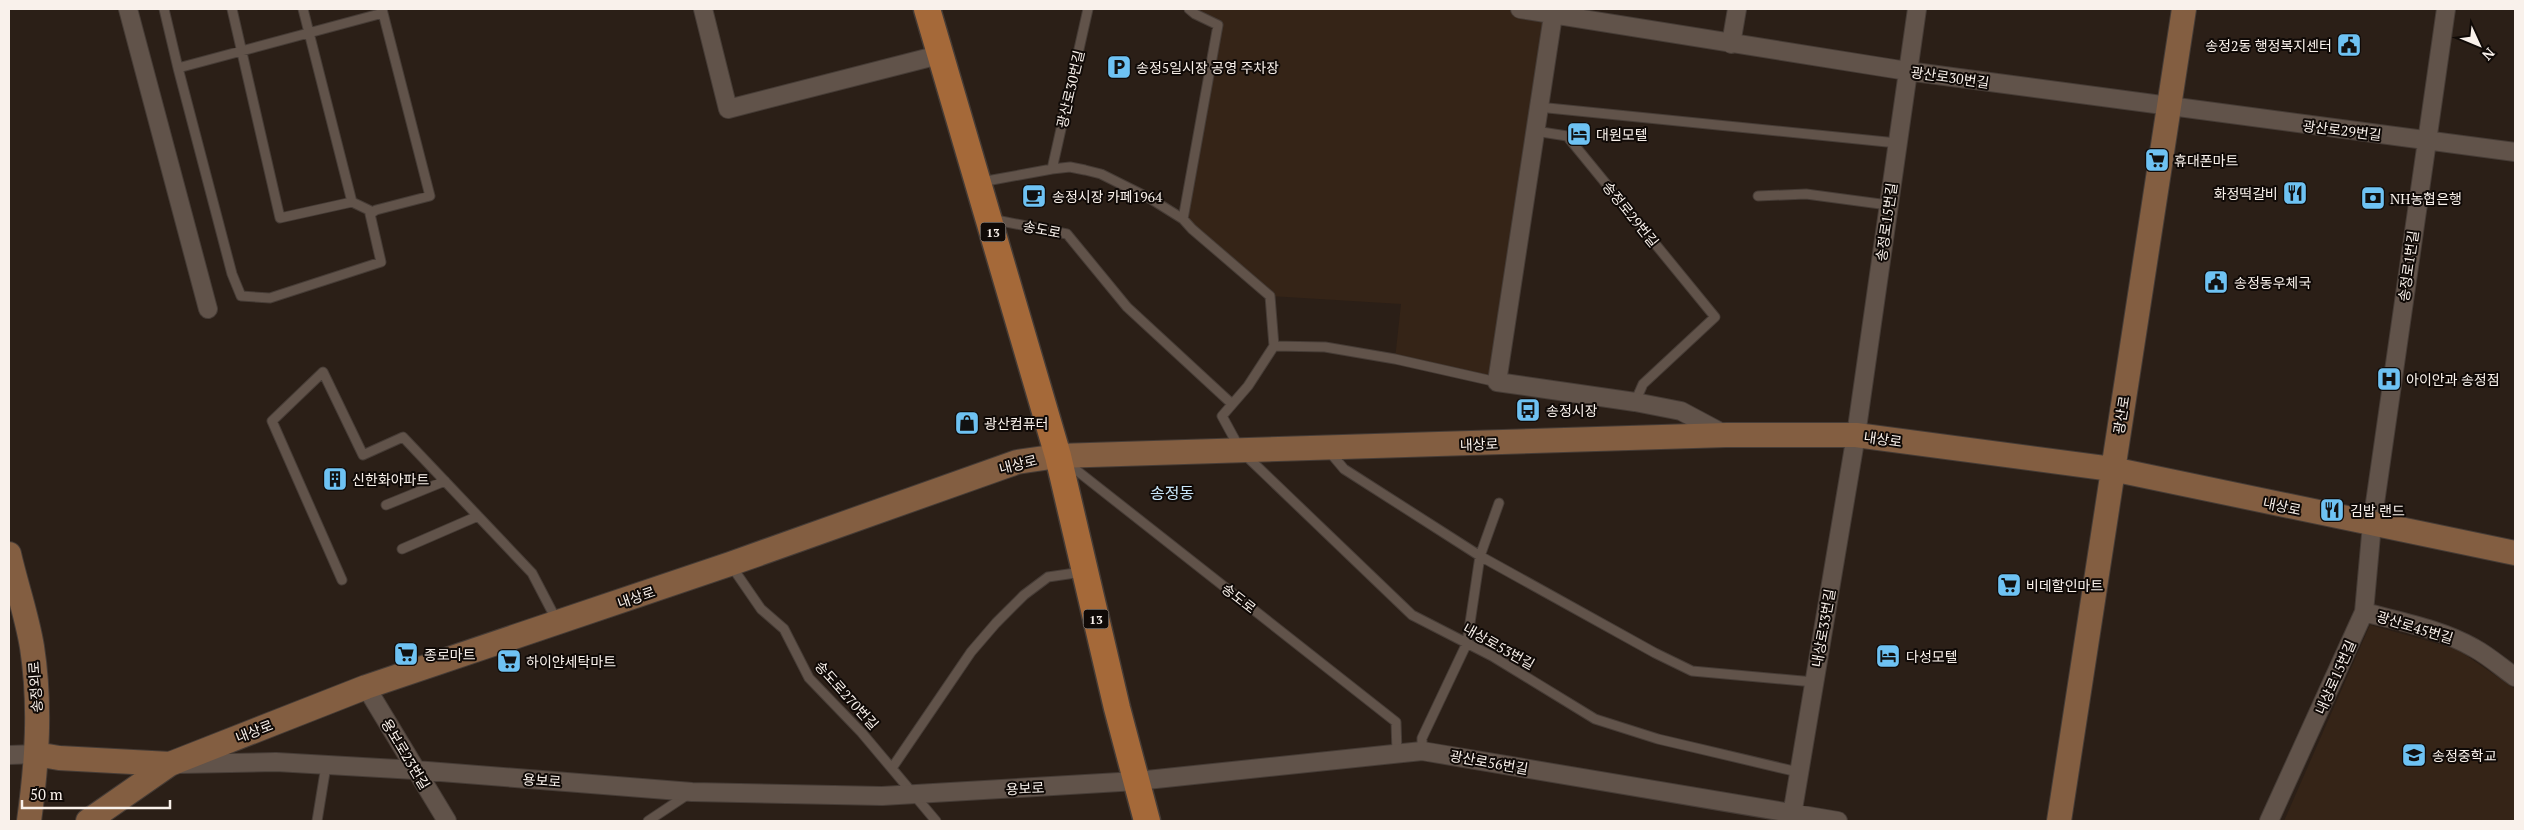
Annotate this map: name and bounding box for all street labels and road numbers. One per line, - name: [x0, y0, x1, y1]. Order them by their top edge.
- street label: 광산로30번길: [1052, 48, 1088, 130]
- street label: 광산로30번길: [1909, 62, 1991, 92]
- street label: 광산로29번길: [2301, 116, 2383, 144]
- street label: 송정로29번길: [1599, 177, 1663, 251]
- street label: 송정로15번길: [1871, 181, 1901, 263]
- street label: 송도로: [1021, 216, 1063, 242]
- road number: 13: [980, 222, 1006, 242]
- street label: 송정로1번길: [2394, 229, 2422, 303]
- street label: 광산로: [2109, 394, 2133, 436]
- street label: 내상로: [1863, 427, 1904, 451]
- street label: 내상로: [1459, 434, 1499, 454]
- street label: 내상로: [997, 450, 1039, 478]
- street label: 내상로: [2261, 493, 2303, 519]
- street label: 송도로: [1218, 579, 1260, 617]
- street label: 내상로: [615, 582, 657, 612]
- street label: 내상로33번길: [1807, 587, 1839, 669]
- street label: 광산로45번길: [2374, 606, 2456, 648]
- road number: 13: [1084, 610, 1108, 628]
- street label: 내상로53번길: [1460, 618, 1538, 674]
- street label: 내상로15번길: [2310, 637, 2360, 717]
- street label: 송도로270번길: [811, 656, 883, 734]
- street label: 송정외로: [24, 661, 46, 713]
- street label: 내상로: [233, 715, 276, 747]
- street label: 용보로23번길: [377, 715, 435, 793]
- street label: 광산로56번길: [1448, 746, 1530, 778]
- street label: 용보로: [522, 769, 562, 791]
- street label: 용보로: [1005, 777, 1045, 798]

